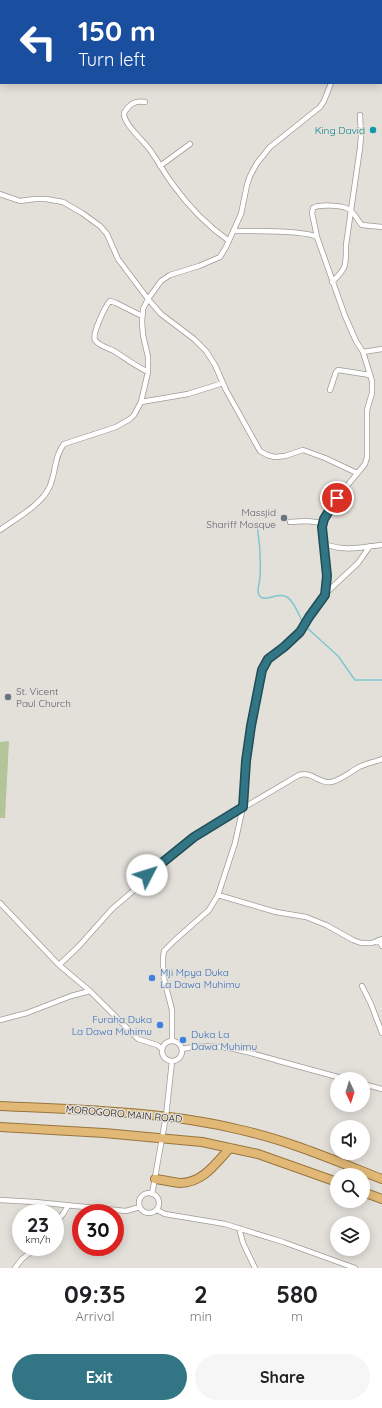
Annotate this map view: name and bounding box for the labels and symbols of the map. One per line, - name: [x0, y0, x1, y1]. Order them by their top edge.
- place label: King David: [315, 124, 365, 137]
- marker: King David: [368, 125, 378, 135]
- pin: [320, 481, 354, 515]
- place label: Massjid Shariff Mosque: [206, 506, 276, 531]
- marker: Massjid Shariff Mosque: [279, 513, 289, 523]
- place label: St. Vicent Paul Church: [16, 685, 71, 710]
- marker: St. Vicent Paul Church: [3, 692, 13, 702]
- position arrow: [126, 854, 168, 896]
- place label: Mji Mpya Duka La Dawa Muhimu: [160, 966, 240, 991]
- marker: Mji Mpya Duka La Dawa Muhimu: [147, 973, 157, 983]
- place label: Furaha Duka La Dawa Muhimu: [72, 1013, 152, 1038]
- marker: Furaha Duka La Dawa Muhimu: [155, 1020, 165, 1030]
- place label: Duka La Dawa Muhimu: [191, 1028, 257, 1053]
- marker: Duka La Dawa Muhimu: [178, 1035, 188, 1045]
- north arrow: [330, 1072, 370, 1112]
- street label: MOROGORO MAIN ROAD: [65, 1102, 183, 1126]
- speed limit sign: 30: [72, 1204, 124, 1256]

